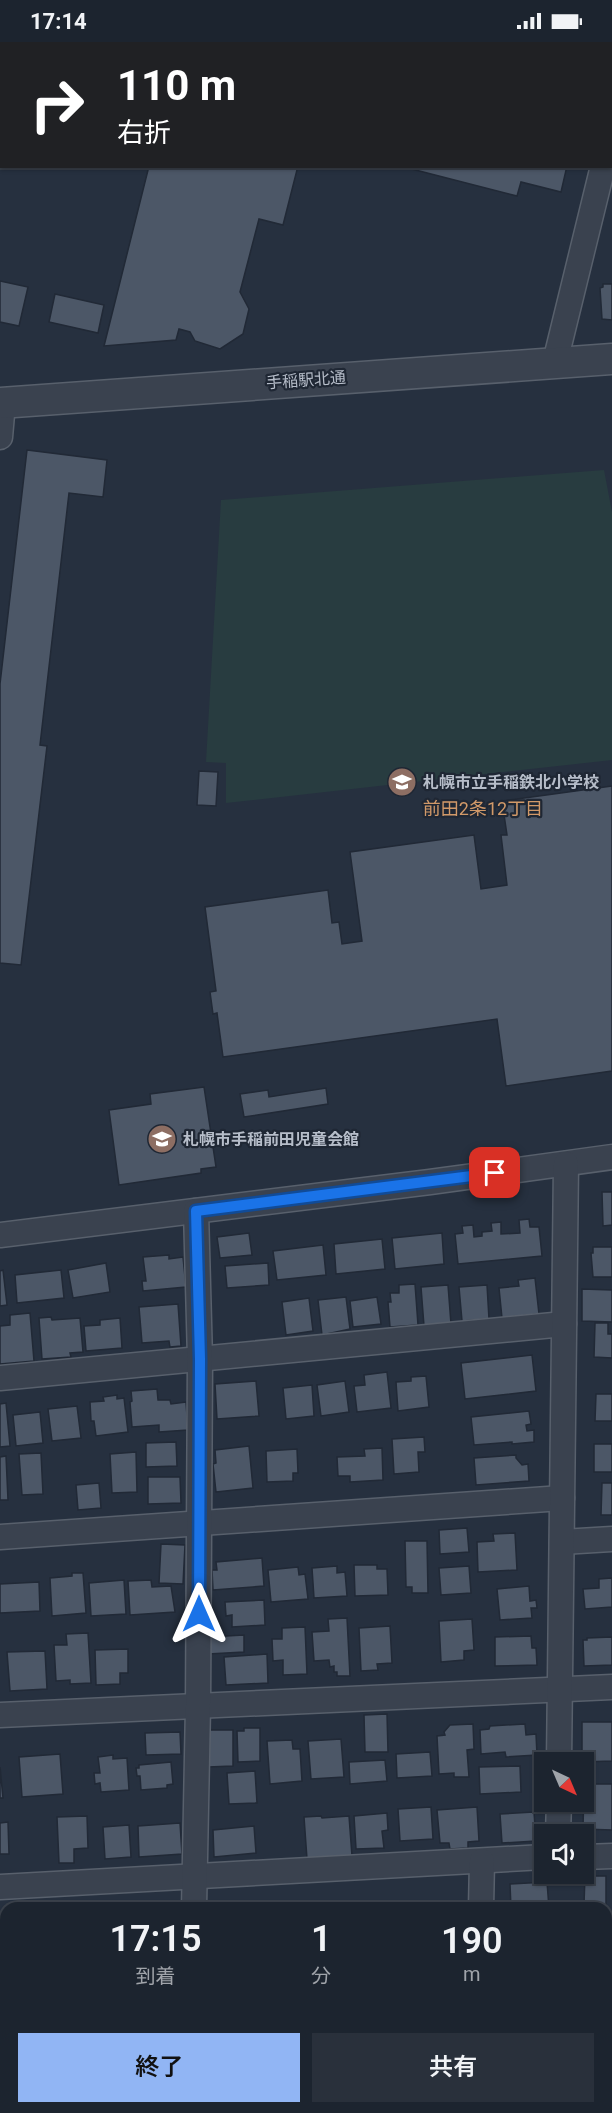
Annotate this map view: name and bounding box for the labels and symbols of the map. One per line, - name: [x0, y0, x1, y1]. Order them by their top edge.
- street label: 手稲駅北通: [265, 368, 347, 392]
- school or university icon: 札幌市立手稲鉄北小学校: [386, 766, 418, 798]
- place label: 札幌市立手稲鉄北小学校: [423, 773, 599, 792]
- district label: 前田2条12丁目: [423, 798, 543, 819]
- school or university icon: 札幌市手稲前田児童会館: [146, 1123, 178, 1155]
- place label: 札幌市手稲前田児童会館: [183, 1130, 359, 1149]
- pin: [469, 1147, 520, 1198]
- position arrow: [167, 1582, 231, 1646]
- north arrow: [534, 1752, 594, 1812]

